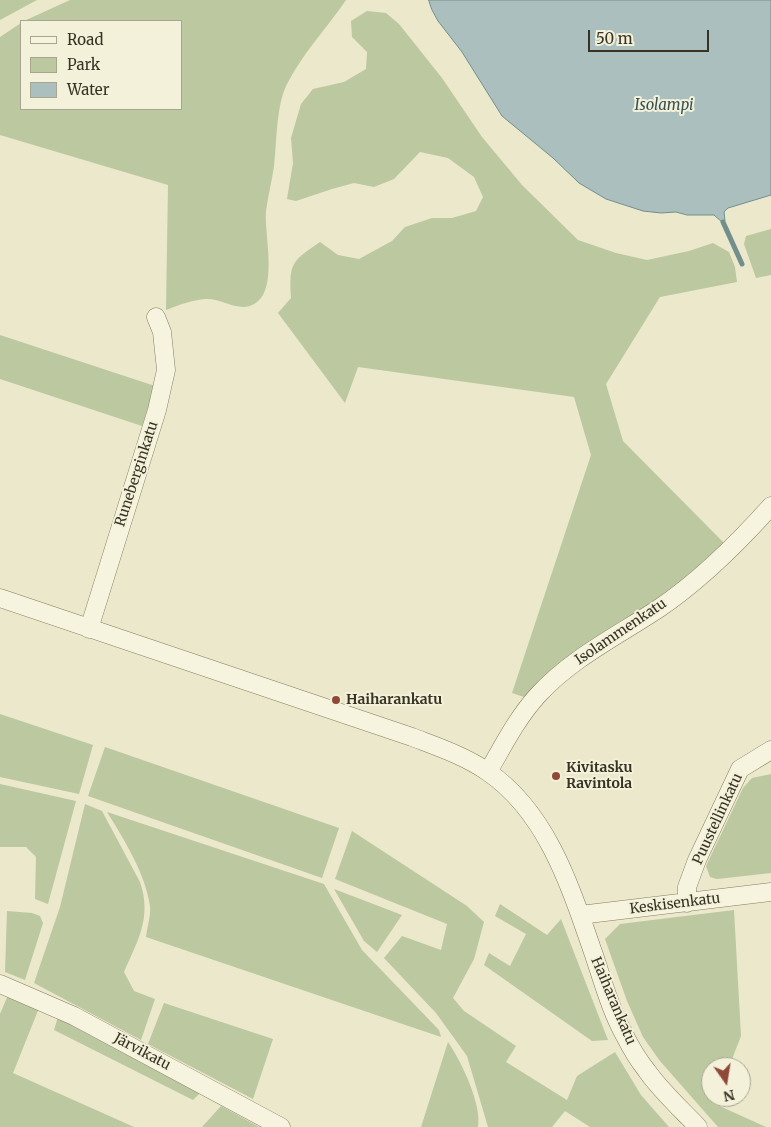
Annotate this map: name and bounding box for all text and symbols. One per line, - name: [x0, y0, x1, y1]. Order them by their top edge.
- legend: [20, 20, 182, 110]
- scale bar: [591, 20, 712, 52]
- text: 50 m: [596, 29, 633, 48]
- text: Road: [67, 30, 103, 49]
- text: Park: [67, 55, 100, 74]
- text: Water: [67, 80, 109, 99]
- water label: Isolampi: [635, 97, 693, 115]
- street label: Runeberginkatu: [112, 419, 162, 529]
- street label: Isolammenkatu: [572, 595, 670, 669]
- place label: Haiharankatu: [346, 692, 442, 708]
- marker: Haiharankatu: [330, 694, 342, 706]
- place label: Kivitasku Ravintola: [566, 760, 633, 792]
- marker: Kivitasku Ravintola: [550, 770, 562, 782]
- street label: Puustellinkatu: [690, 771, 746, 867]
- street label: Keskisenkatu: [629, 890, 721, 918]
- street label: Haiharankatu: [587, 955, 639, 1047]
- street label: Järvikatu: [111, 1030, 173, 1074]
- north arrow: [701, 1057, 751, 1107]
- text: N: [722, 1086, 737, 1106]

